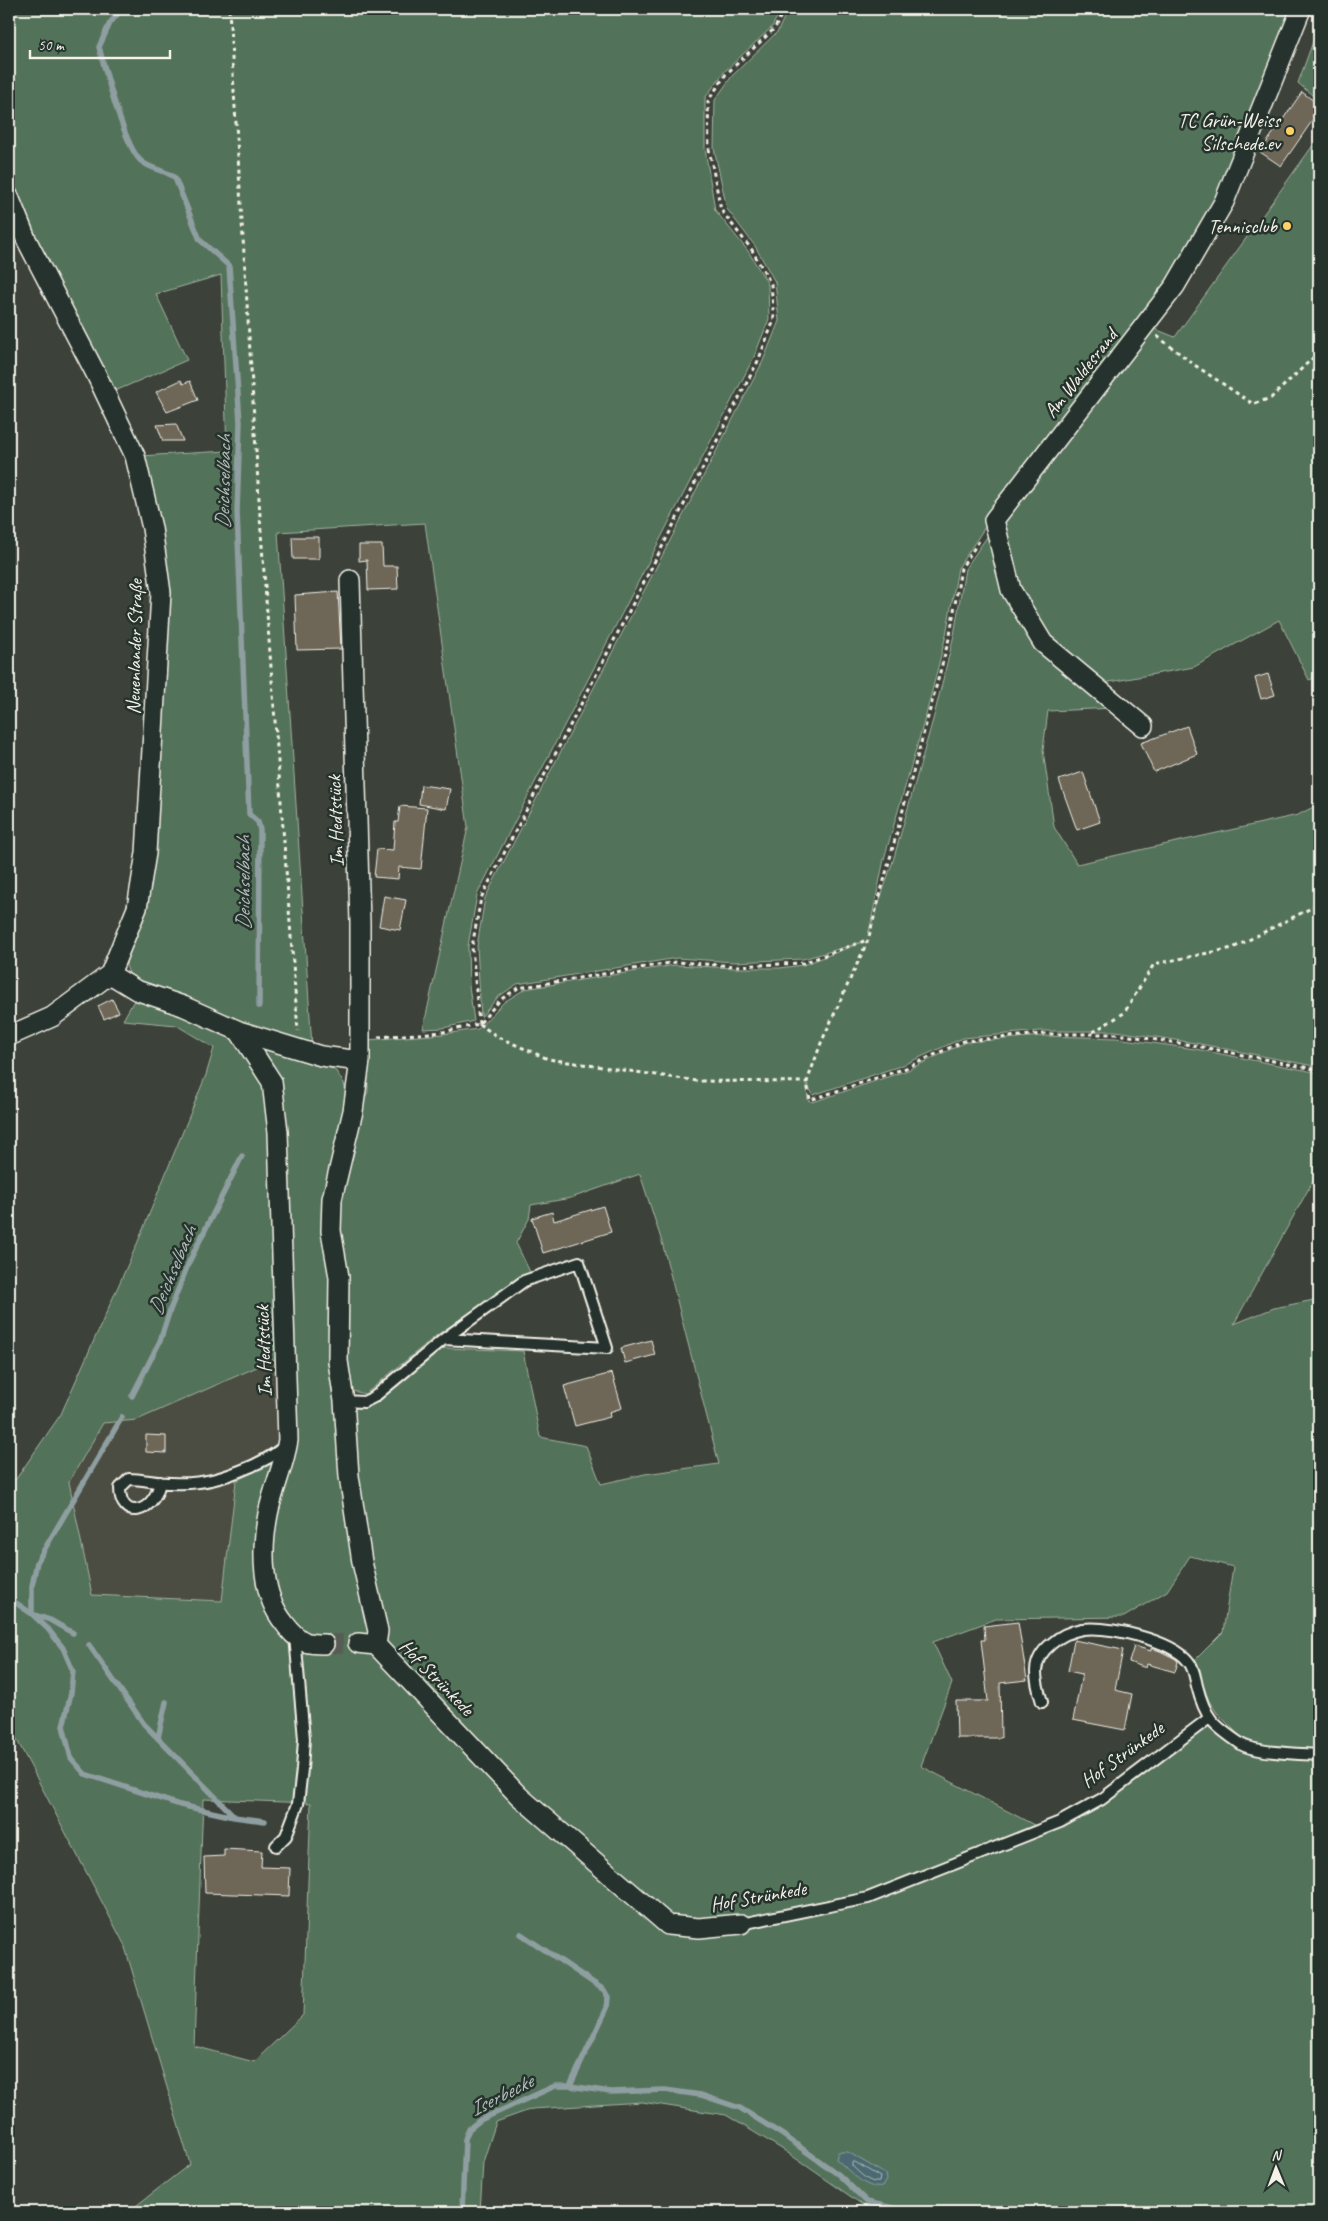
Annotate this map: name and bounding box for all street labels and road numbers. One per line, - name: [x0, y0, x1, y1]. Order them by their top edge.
- street label: Am Waldesrand: [1038, 321, 1125, 423]
- street label: Neuenlander Straße: [121, 578, 148, 715]
- street label: Im Hedtstück: [321, 773, 350, 867]
- street label: Im Hedtstück: [249, 1303, 278, 1397]
- street label: Hof Strünkede: [394, 1634, 480, 1722]
- street label: Hof Strünkede: [1076, 1715, 1170, 1793]
- street label: Hof Strünkede: [708, 1875, 810, 1917]

